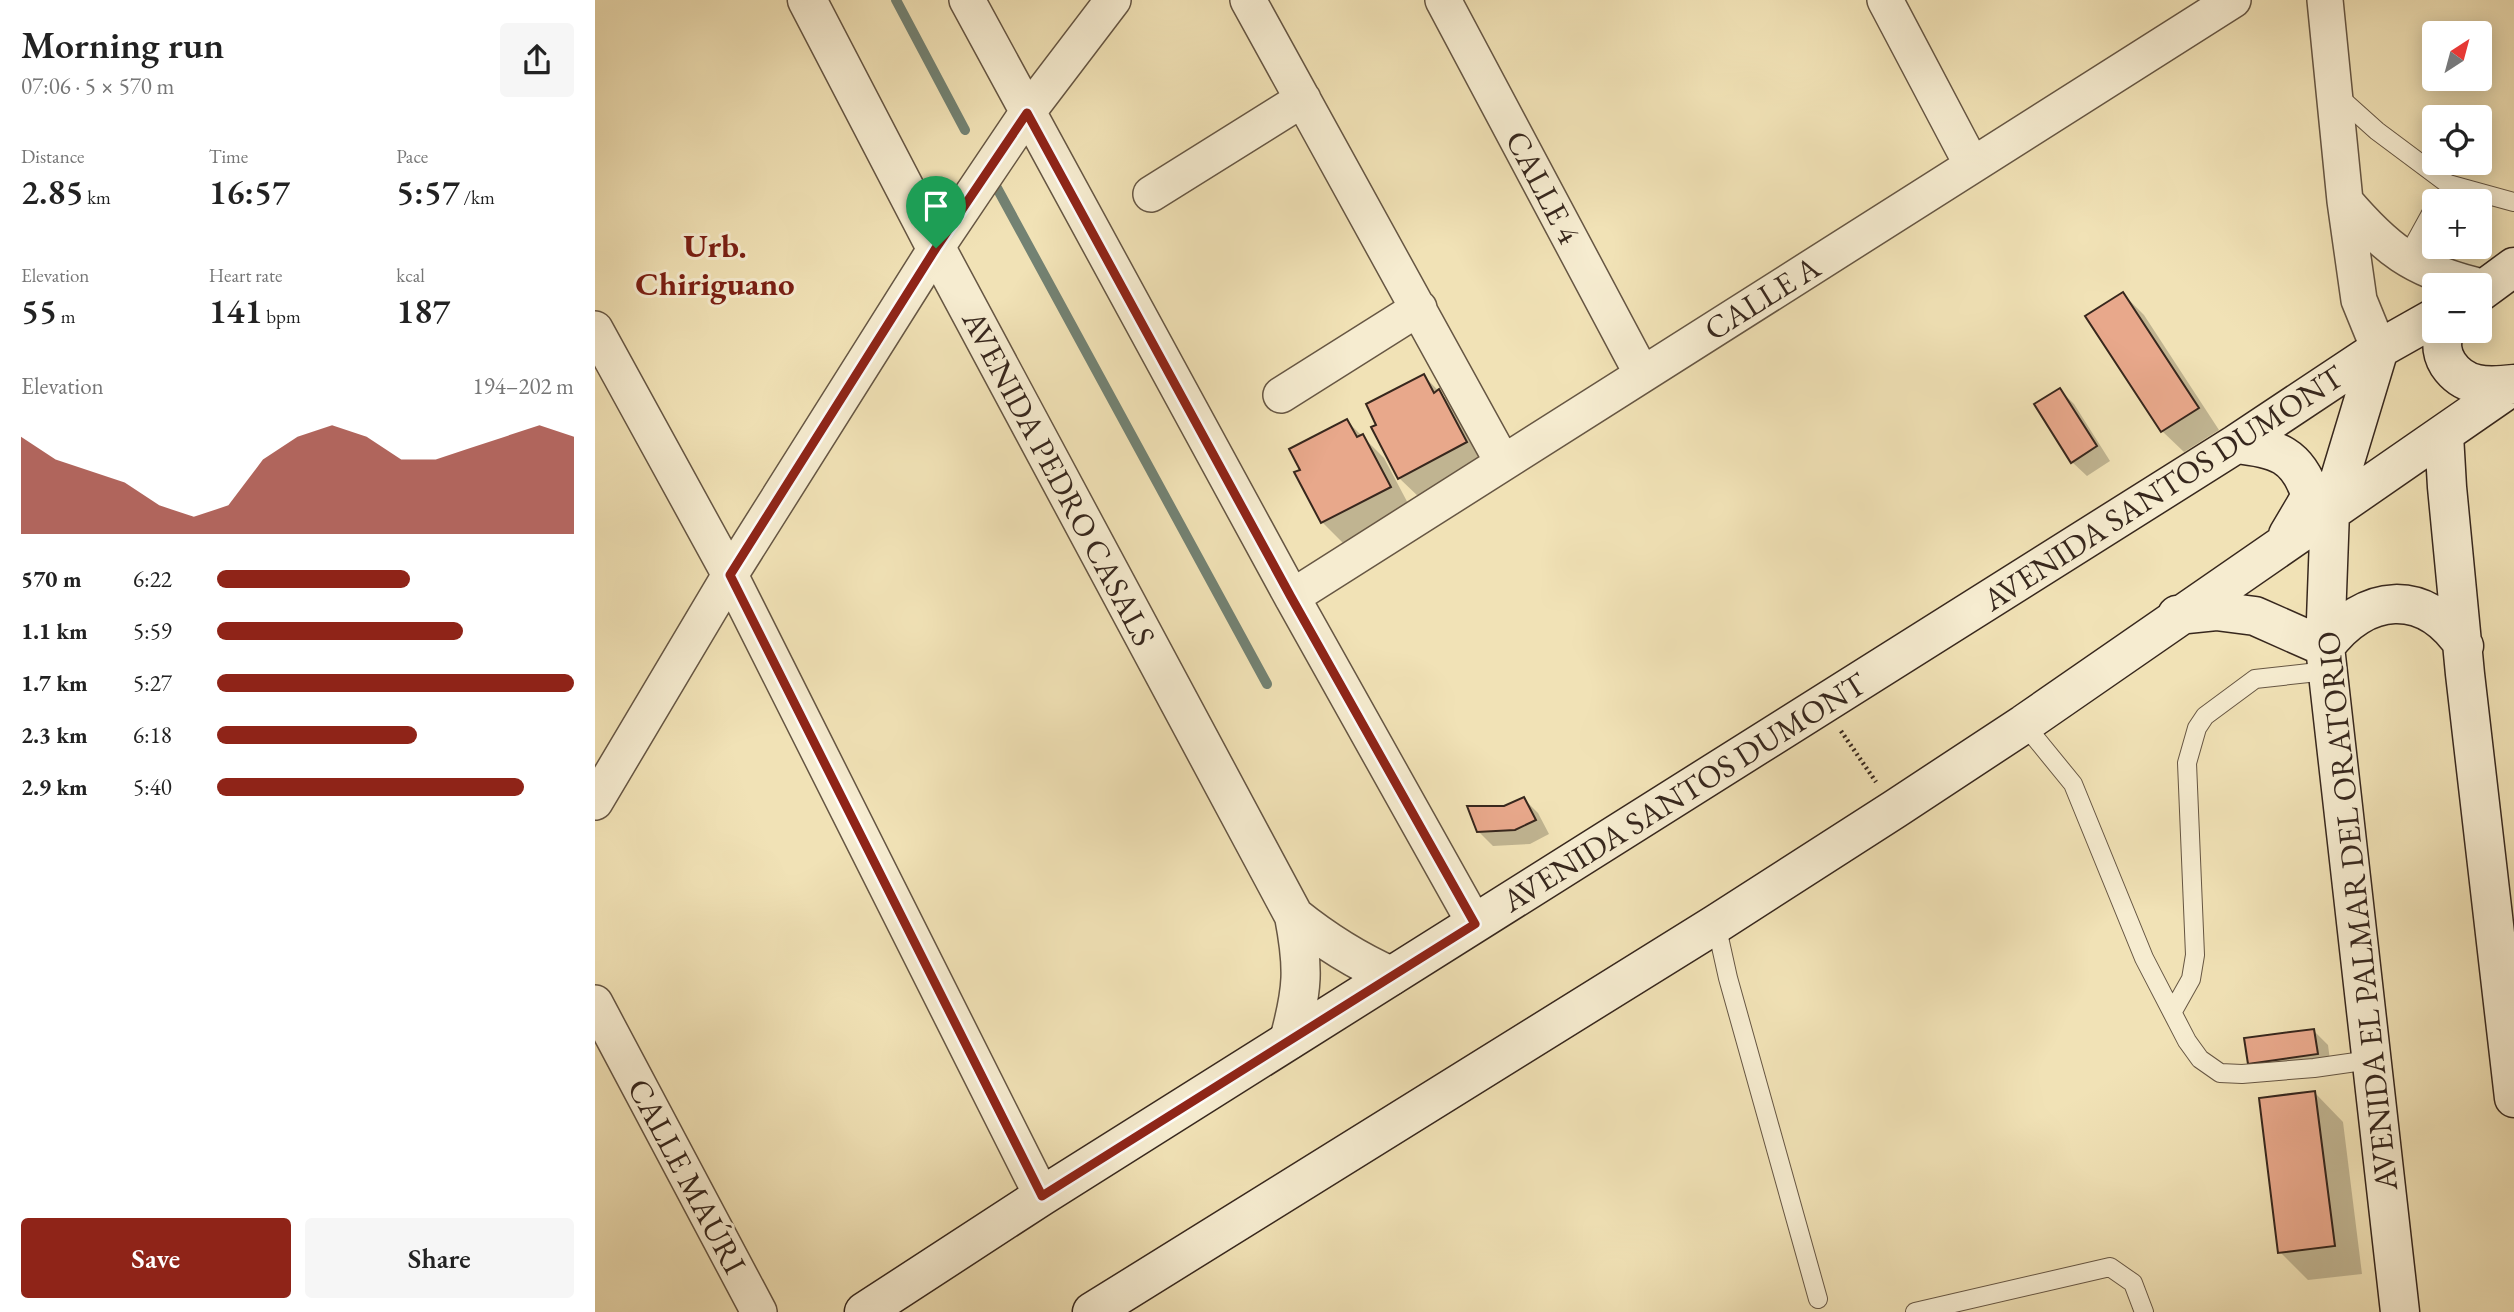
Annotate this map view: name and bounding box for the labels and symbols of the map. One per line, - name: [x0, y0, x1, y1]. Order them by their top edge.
- north arrow: [2422, 21, 2492, 91]
- street label: CALLE 4: [1496, 123, 1590, 251]
- pin: [906, 176, 966, 248]
- district label: Urb. Chiriguano: [635, 224, 795, 305]
- street label: CALLE A: [1696, 246, 1828, 350]
- street label: AVENIDA PEDRO CASALS: [952, 302, 1165, 653]
- street label: AVENIDA SANTOS DUMONT: [1974, 355, 2352, 621]
- street label: AVENIDA EL PALMAR DEL ORATORIO: [2307, 629, 2407, 1194]
- street label: AVENIDA SANTOS DUMONT: [1493, 662, 1874, 922]
- street label: CALLE MAÚRI: [618, 1071, 756, 1281]

